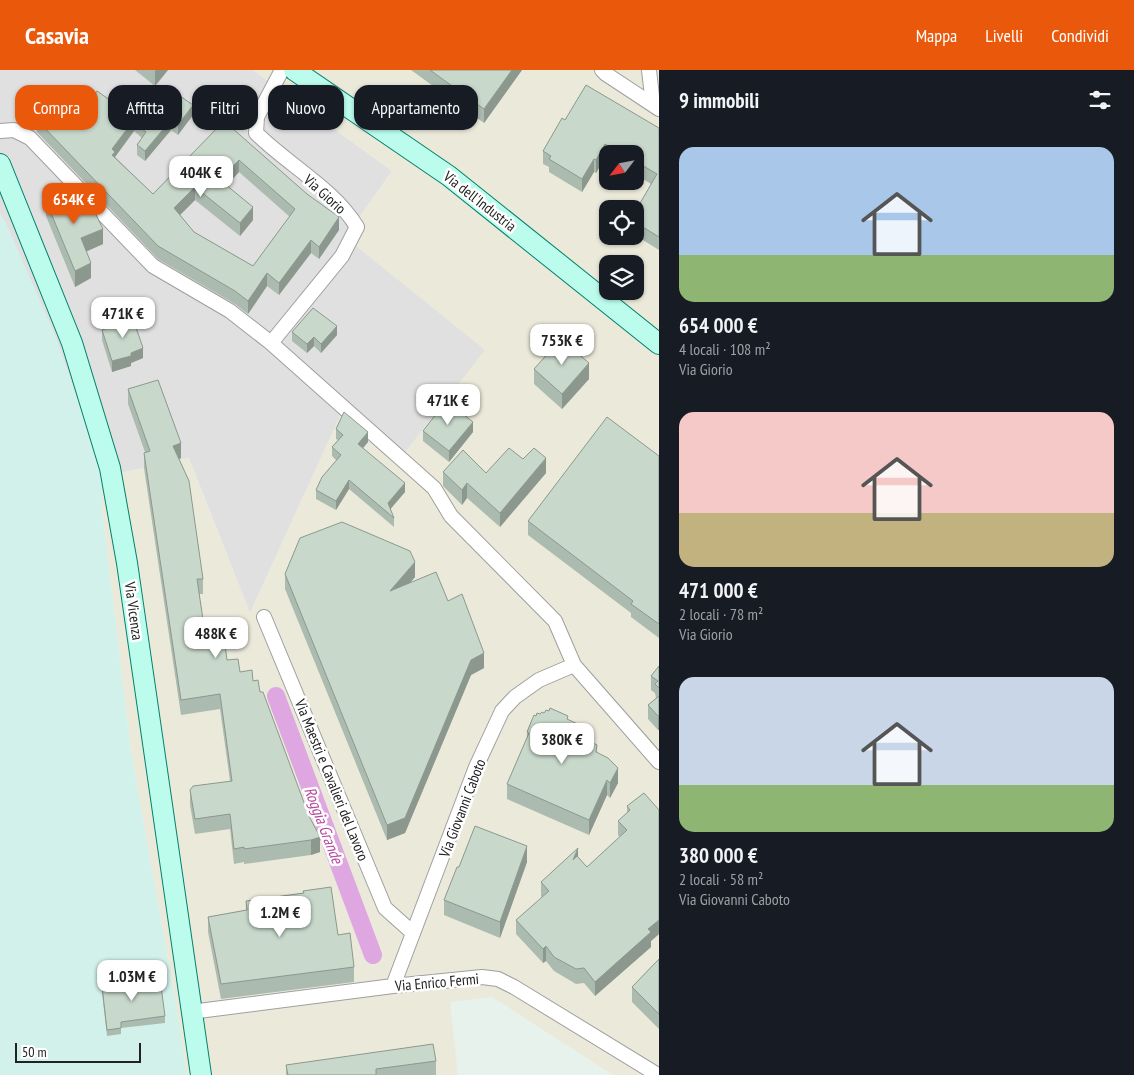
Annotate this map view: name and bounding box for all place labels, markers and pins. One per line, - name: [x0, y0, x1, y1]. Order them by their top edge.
- pin: 404K €: [160, 156, 242, 198]
- pin: 654K €: [33, 182, 115, 225]
- pin: 471K €: [82, 296, 164, 339]
- pin: 753K €: [521, 324, 603, 366]
- pin: 471K €: [407, 384, 489, 426]
- pin: 488K €: [175, 616, 257, 659]
- pin: 380K €: [521, 722, 603, 765]
- pin: 1.2M €: [239, 896, 321, 938]
- pin: 1.03M €: [86, 960, 178, 1002]

